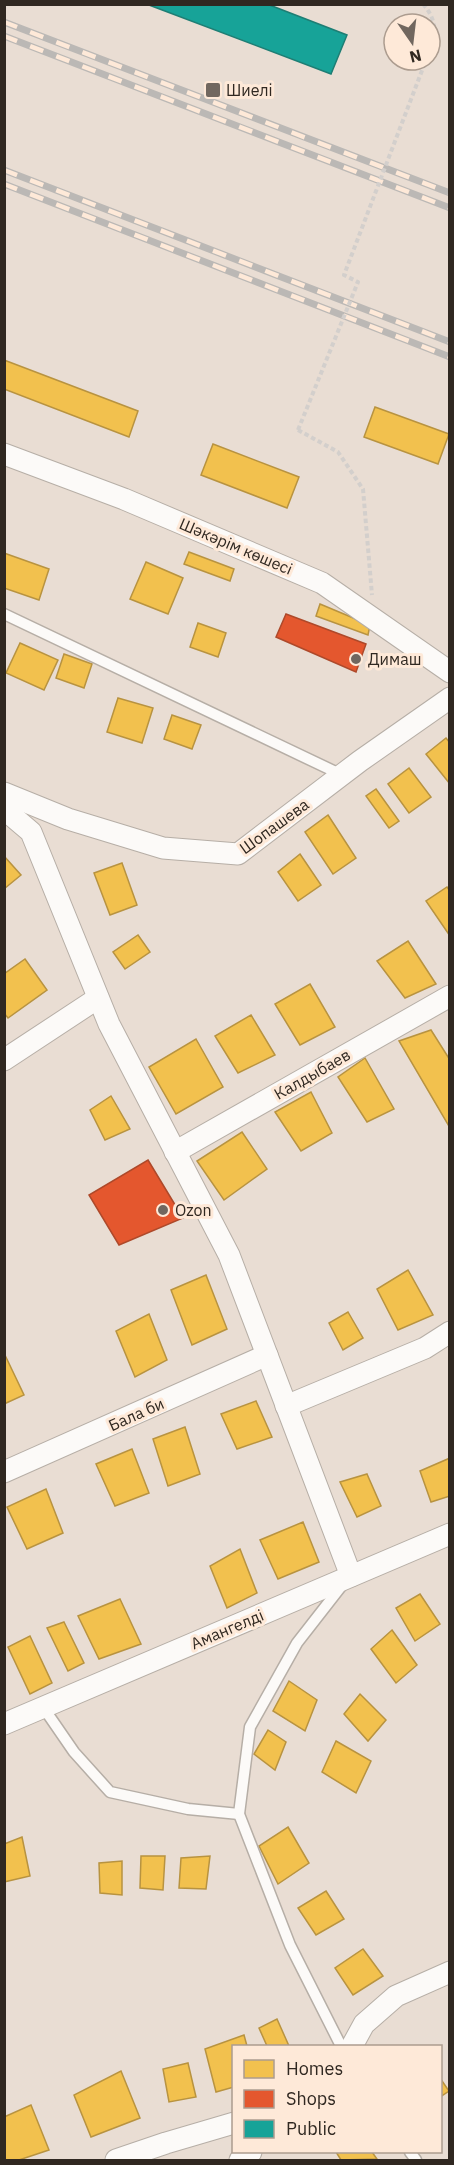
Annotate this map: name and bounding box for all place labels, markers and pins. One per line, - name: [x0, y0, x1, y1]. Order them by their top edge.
- place label: Шиелі: [226, 80, 273, 100]
- marker: Шиелі: [204, 81, 222, 99]
- place label: Димаш: [368, 649, 421, 669]
- marker: Димаш: [349, 652, 363, 666]
- place label: Ozon: [175, 1200, 212, 1220]
- marker: Ozon: [156, 1203, 170, 1217]

